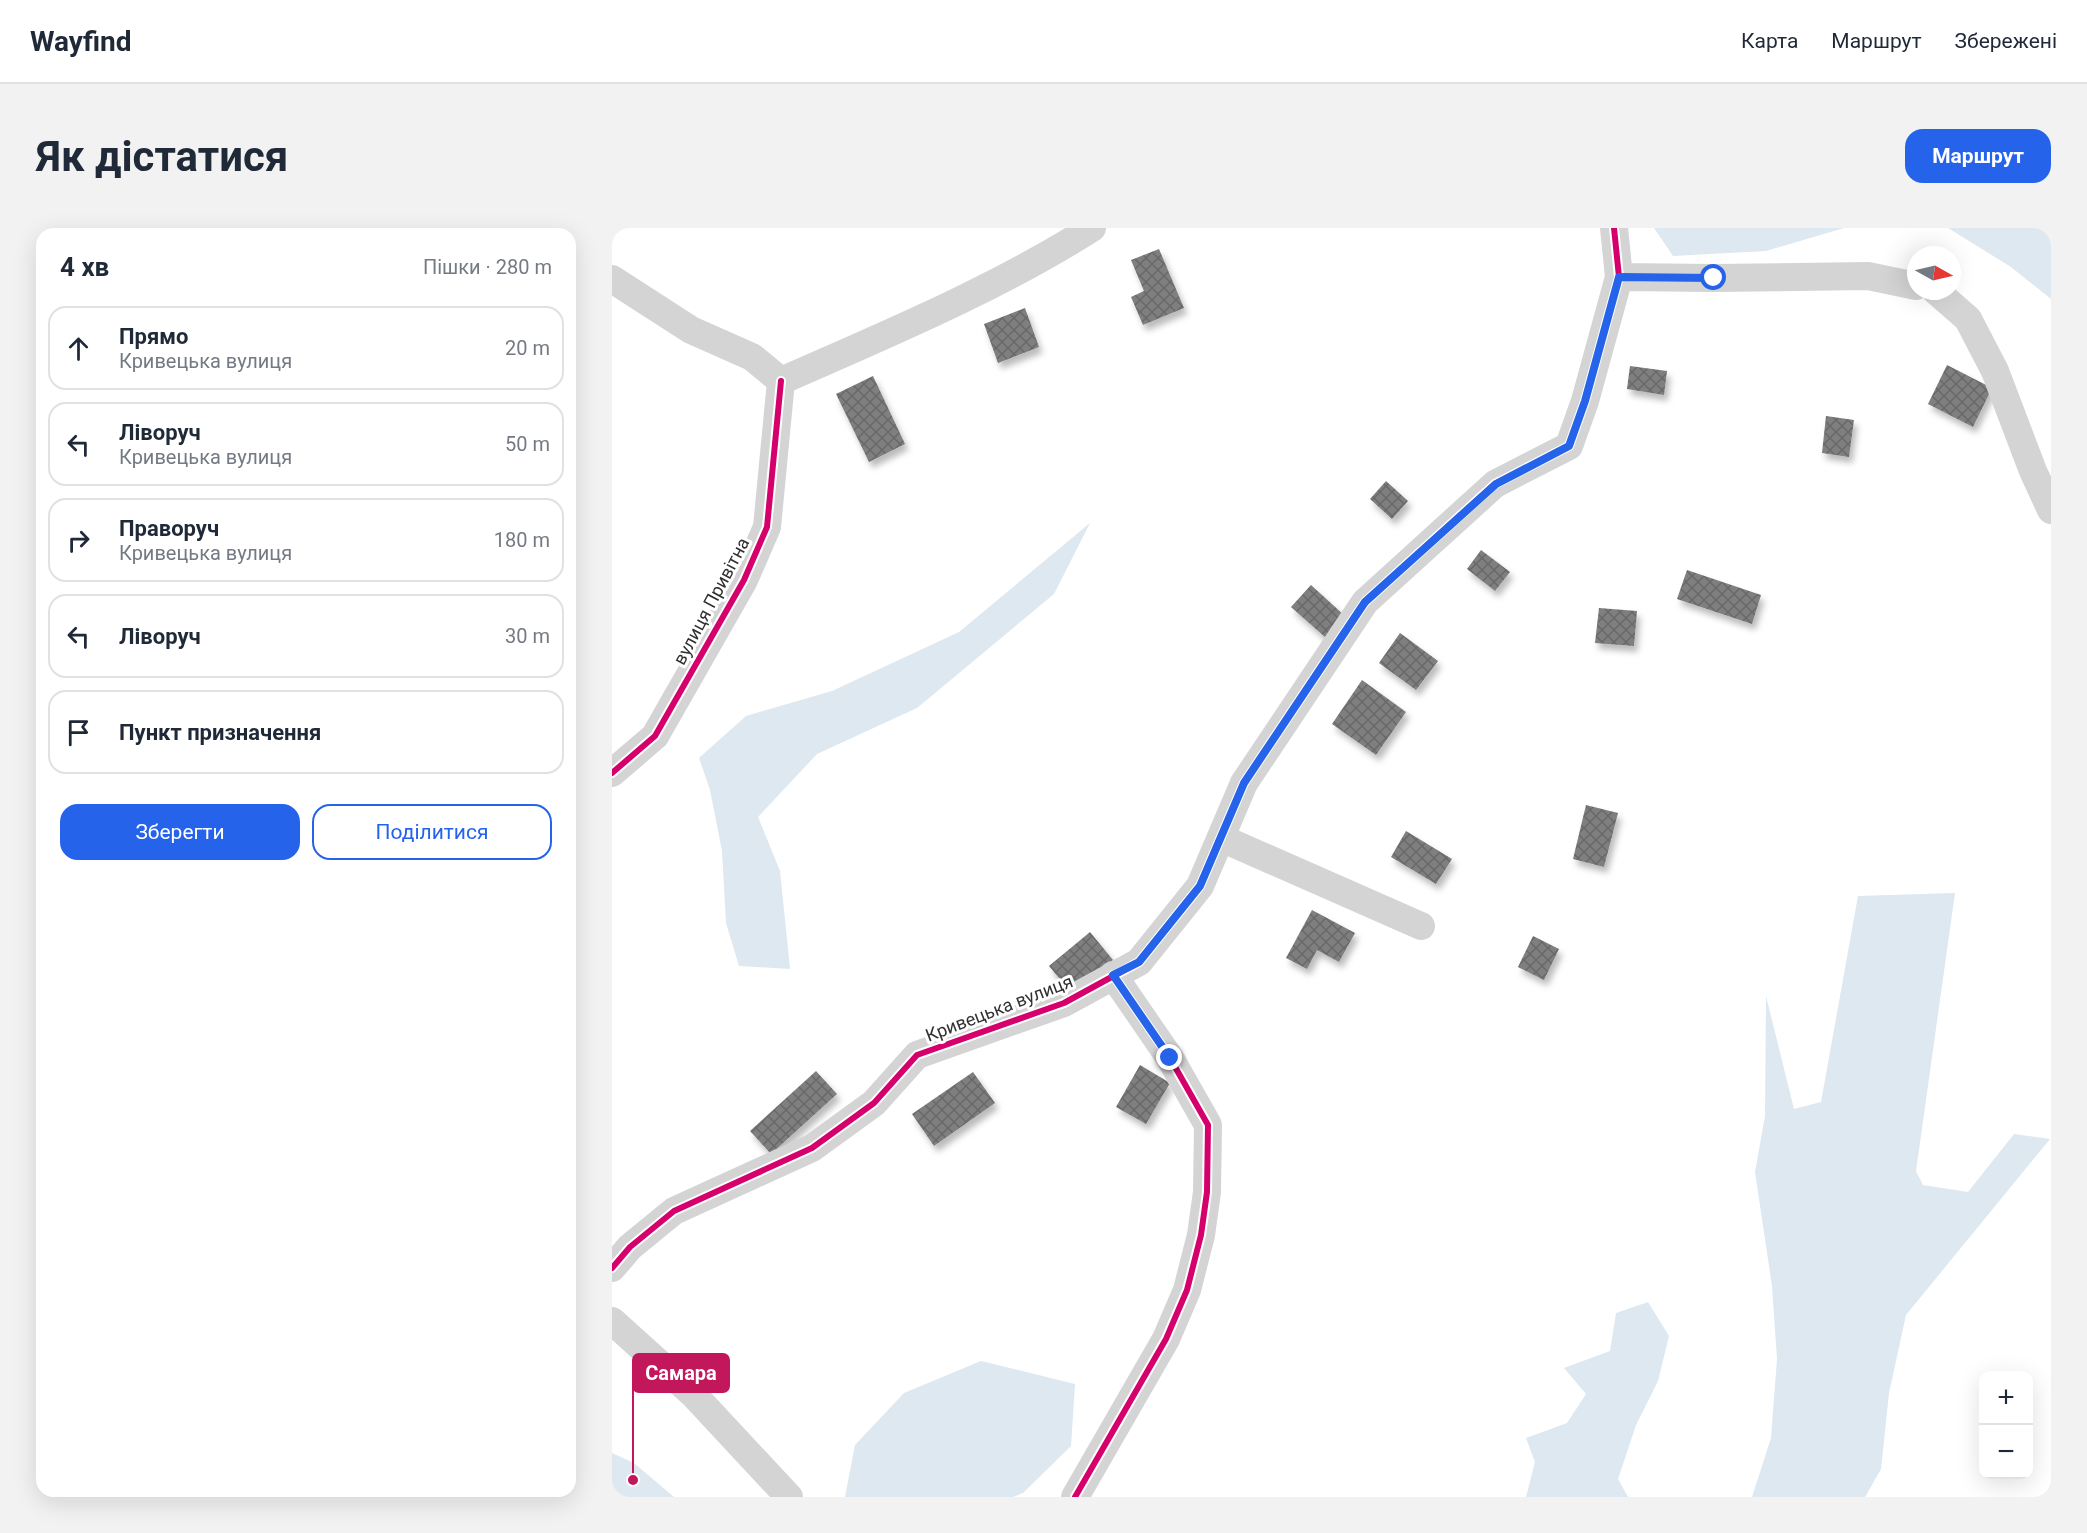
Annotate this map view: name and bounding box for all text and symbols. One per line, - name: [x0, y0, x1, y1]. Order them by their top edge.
- text: Wayfind: [30, 25, 131, 58]
- text: Карта: [1741, 29, 1798, 53]
- text: Маршрут: [1831, 29, 1922, 53]
- text: Збережені: [1955, 29, 2057, 53]
- button: Маршрут: [1905, 129, 2051, 183]
- text: Як дістатися: [36, 132, 288, 181]
- north arrow: [1907, 246, 1961, 300]
- text: 4 хв: [60, 252, 109, 282]
- text: Пішки · 280 m: [423, 255, 552, 279]
- route start: [1700, 264, 1726, 290]
- text: Прямо: [119, 324, 188, 349]
- icon: ahead: [62, 332, 95, 365]
- text: 20 m: [505, 336, 550, 360]
- text: Кривецька вулиця: [119, 349, 292, 373]
- text: Ліворуч: [119, 420, 201, 445]
- icon: left: [62, 428, 95, 461]
- text: 50 m: [505, 432, 550, 456]
- text: Кривецька вулиця: [119, 445, 292, 469]
- text: Праворуч: [119, 516, 219, 541]
- icon: right: [62, 524, 95, 557]
- text: 180 m: [494, 528, 550, 552]
- street label: вулиця Привітна: [669, 534, 753, 668]
- text: Кривецька вулиця: [119, 541, 292, 565]
- icon: left: [62, 620, 95, 653]
- text: Ліворуч: [119, 624, 201, 649]
- text: 30 m: [505, 624, 550, 648]
- icon: arrive: [62, 716, 95, 749]
- text: Пункт призначення: [119, 720, 321, 745]
- button: Зберегти: [60, 804, 300, 860]
- button: Поділитися: [312, 804, 552, 860]
- street label: Кривецька вулиця: [922, 970, 1076, 1046]
- route end: [1156, 1044, 1182, 1070]
- callout: Самара: [633, 1354, 729, 1392]
- text: Самара: [645, 1361, 717, 1385]
- map controls: [1979, 1371, 2033, 1479]
- button: +: [1979, 1371, 2033, 1425]
- button: −: [1979, 1425, 2033, 1479]

